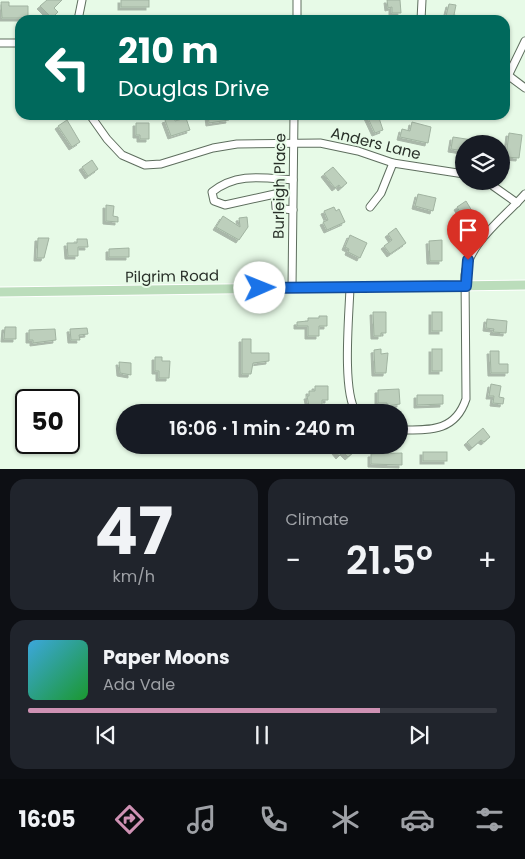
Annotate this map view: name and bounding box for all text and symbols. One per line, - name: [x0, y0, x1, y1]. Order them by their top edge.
- text: 210 m: [118, 26, 218, 75]
- icon: left: [35, 35, 100, 100]
- text: Douglas Drive: [118, 73, 269, 104]
- street label: Anders Lane: [329, 122, 423, 164]
- street label: Burleigh Place: [268, 133, 290, 239]
- map controls: [455, 135, 510, 190]
- button: layers: [455, 135, 510, 190]
- pin: [447, 209, 489, 260]
- icon: arrive: [454, 216, 482, 244]
- position arrow: [233, 261, 285, 313]
- street label: Pilgrim Road: [125, 265, 219, 287]
- speed limit sign: 50: [15, 389, 80, 454]
- text: 16:06 · 1 min · 240 m: [169, 415, 355, 442]
- text: 47: [94, 486, 173, 577]
- text: Climate: [286, 508, 349, 531]
- text: 21.5°: [346, 534, 433, 587]
- text: −: [286, 541, 301, 580]
- text: +: [478, 541, 497, 580]
- text: km/h: [112, 565, 155, 588]
- text: Paper Moons: [103, 644, 230, 671]
- text: Ada Vale: [103, 673, 175, 696]
- icon: previous: [92, 721, 120, 749]
- icon: pause: [248, 721, 276, 749]
- icon: next: [405, 721, 433, 749]
- icon: directions: [112, 802, 147, 837]
- icon: music: [184, 802, 219, 837]
- icon: phone: [256, 802, 291, 837]
- icon: climate: [328, 802, 363, 837]
- icon: car: [400, 802, 435, 837]
- icon: filters: [472, 802, 507, 837]
- text: 16:05: [18, 804, 76, 835]

